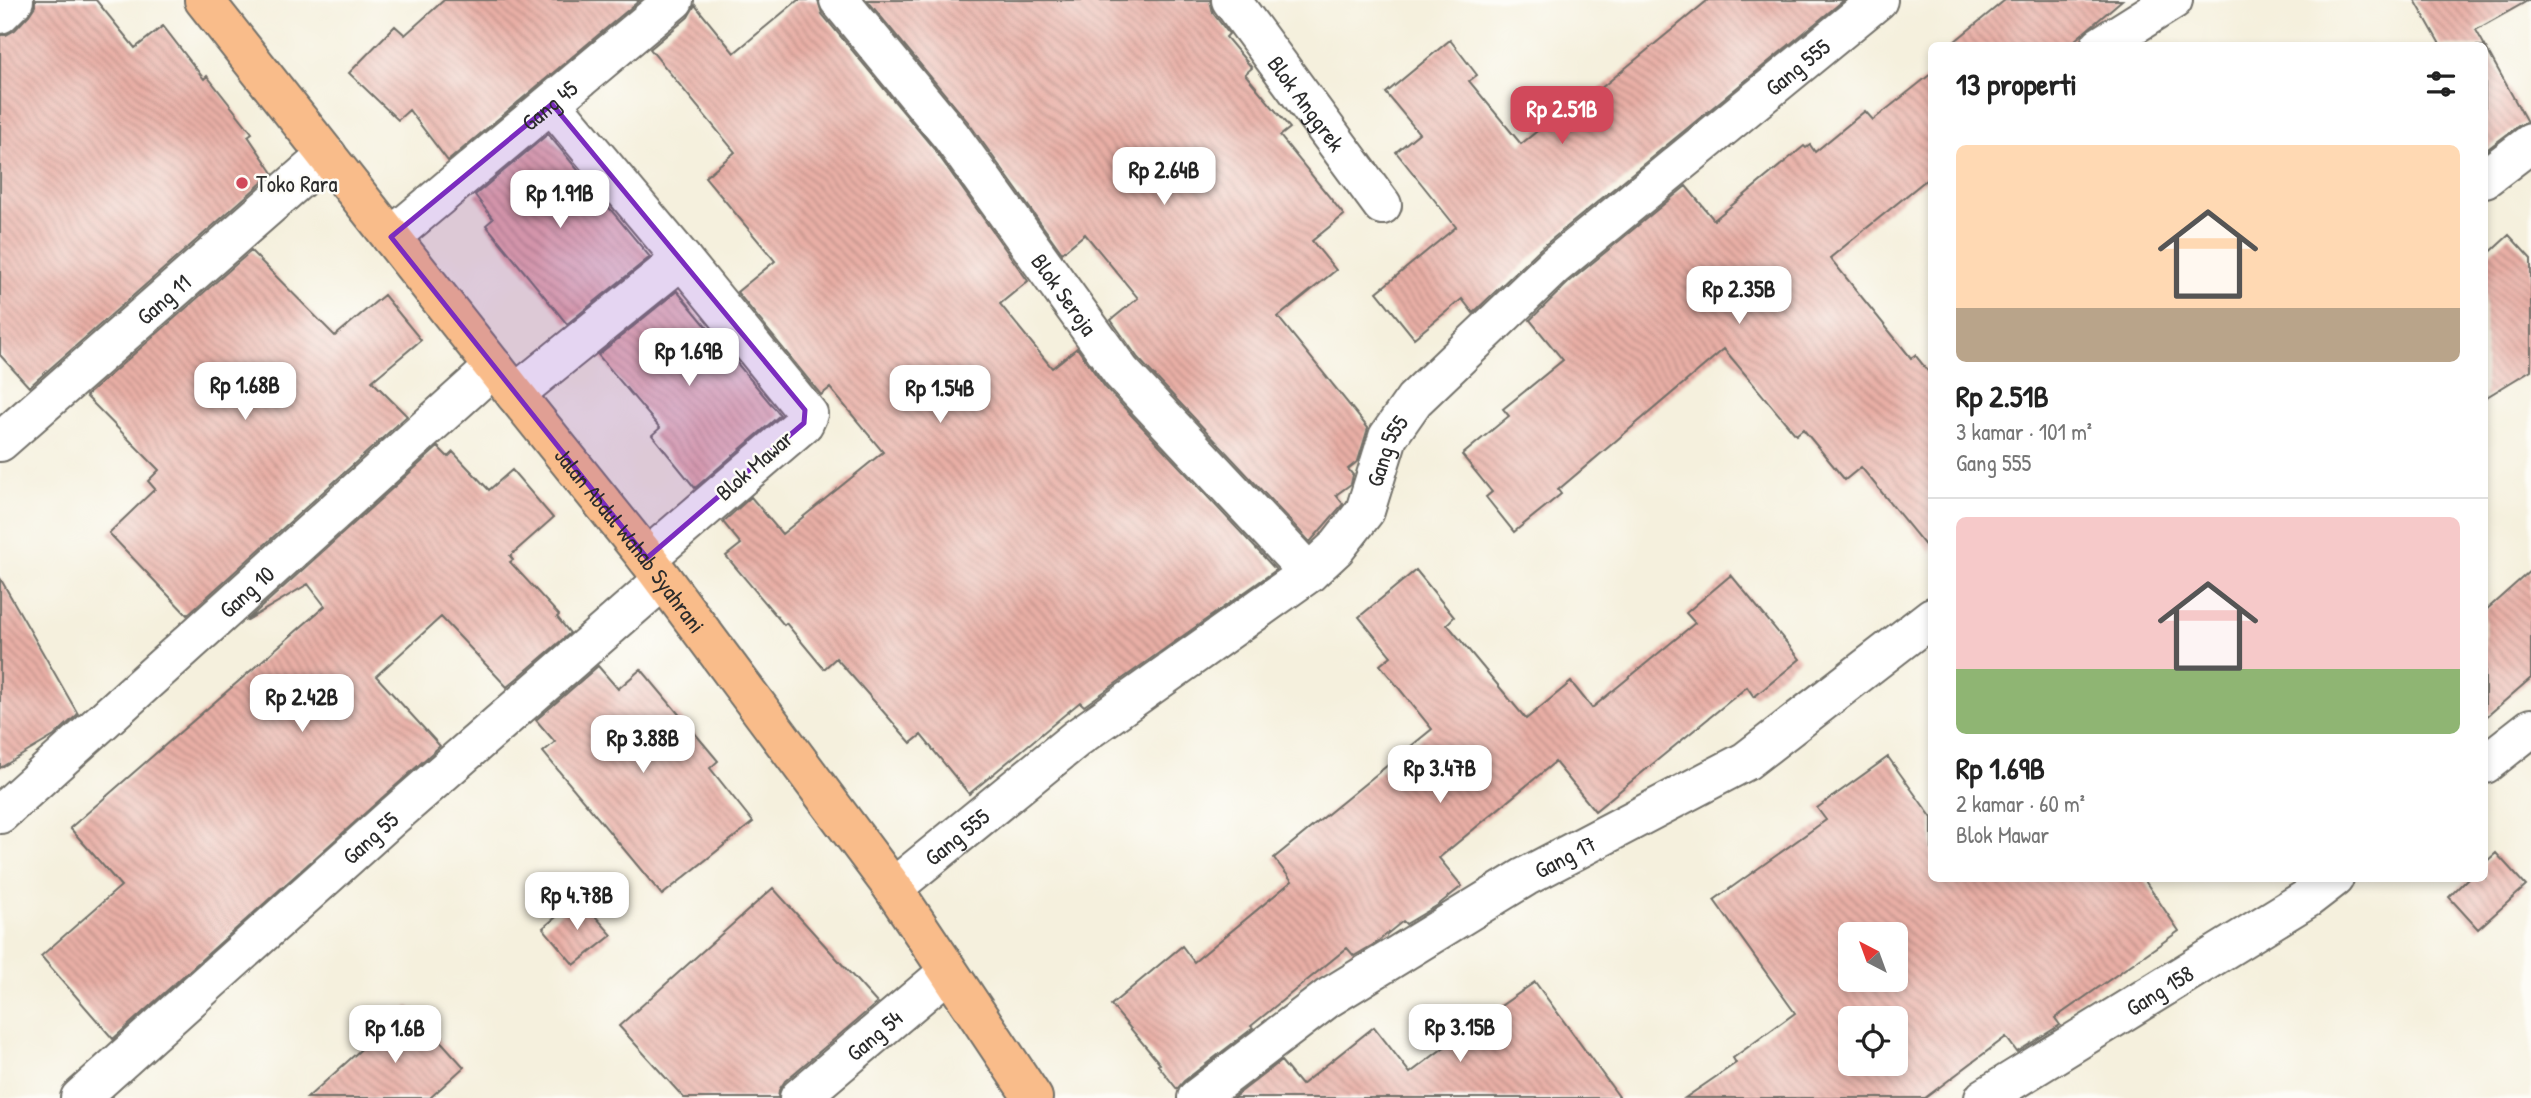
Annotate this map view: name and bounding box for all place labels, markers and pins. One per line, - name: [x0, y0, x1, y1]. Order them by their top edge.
- pin: Rp 2.51B: [1490, 86, 1634, 146]
- pin: Rp 2.64B: [1092, 148, 1236, 207]
- place label: Toko Rara: [256, 168, 337, 199]
- pin: Rp 1.91B: [488, 170, 632, 230]
- marker: Toko Rara: [234, 175, 250, 191]
- pin: Rp 2.35B: [1667, 266, 1811, 326]
- pin: Rp 1.69B: [617, 328, 761, 388]
- pin: Rp 1.68B: [173, 362, 317, 422]
- pin: Rp 1.54B: [868, 366, 1012, 425]
- pin: Rp 2.42B: [230, 674, 374, 734]
- pin: Rp 3.88B: [571, 716, 715, 775]
- pin: Rp 3.47B: [1368, 746, 1512, 805]
- pin: Rp 4.78B: [505, 872, 649, 932]
- pin: Rp 3.15B: [1388, 1004, 1532, 1064]
- pin: Rp 1.6B: [330, 1006, 460, 1065]

